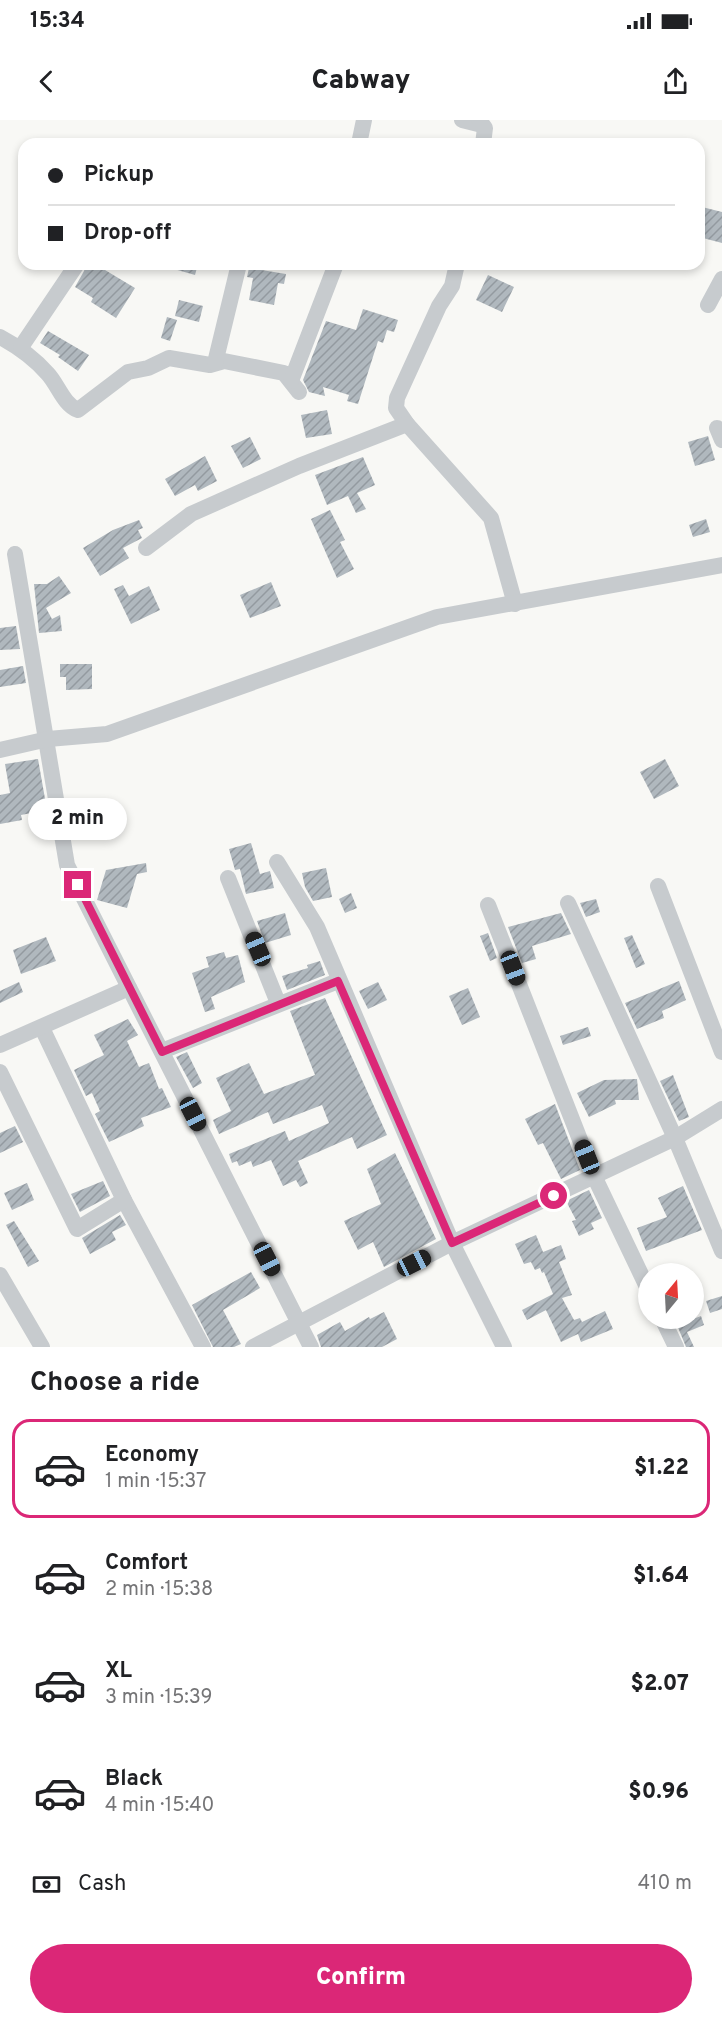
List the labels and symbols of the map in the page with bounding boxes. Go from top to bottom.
callout: 2 min [28,798,128,840]
route end [64,871,91,898]
car [243,929,273,969]
car [498,948,528,988]
car [177,1094,209,1134]
car [572,1137,602,1177]
route start [540,1182,567,1209]
car [251,1239,283,1279]
car [394,1247,434,1279]
north arrow [638,1263,704,1329]

